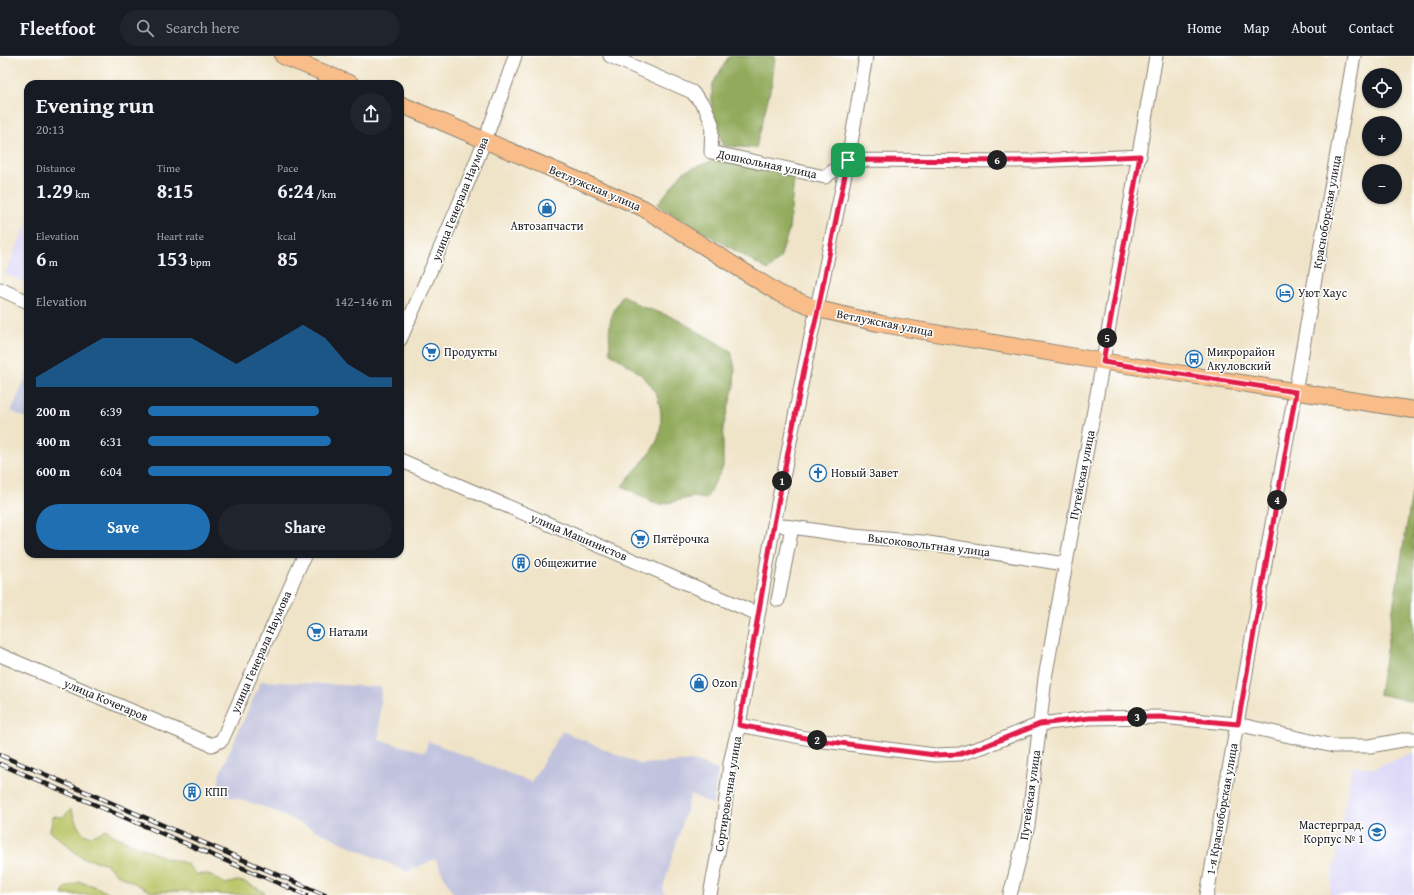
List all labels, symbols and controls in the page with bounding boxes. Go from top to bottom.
search box [120,10,400,46]
text: Fleetfoot [20,14,96,42]
icon: search [134,17,156,39]
text: Search here [166,17,240,38]
text: Home [1187,18,1222,38]
text: Map [1244,18,1269,38]
text: About [1291,18,1327,38]
text: Contact [1349,18,1394,38]
map controls [1362,68,1402,204]
button: locate [1362,68,1402,108]
text: Evening run [36,89,154,121]
button: share [350,93,392,135]
button: + [1362,116,1402,156]
text: 20:13 [36,120,64,139]
street label: улица Генерала Наумова [427,134,492,264]
pin [831,143,865,177]
street label: Дошкольная улица [715,144,819,182]
icon: arrive [837,149,859,171]
pin: 6 [987,150,1007,170]
text: 6 [994,152,1000,168]
street label: Красноборская улица [1308,153,1345,270]
text: Distance [36,160,75,176]
text: Time [157,160,180,176]
text: Pace [277,160,298,176]
street label: Ветлужская улица [547,161,644,215]
button: − [1362,164,1402,204]
text: 1.29 [36,176,73,205]
text: 8:15 [157,176,193,205]
text: 6:24 [277,176,314,205]
text: km [73,186,90,202]
text: /km [314,186,336,202]
shop icon: Автозапчасти [537,198,557,218]
place label: Автозапчасти [510,217,584,234]
text: Elevation [36,228,79,244]
text: Heart rate [157,228,204,244]
text: kcal [277,228,296,244]
text: 6 [36,244,46,273]
text: 153 [157,244,188,273]
text: 85 [277,244,298,273]
text: m [46,254,58,270]
text: bpm [188,254,211,270]
hotel icon: Уют Хаус [1275,283,1295,303]
place label: Уют Хаус [1298,284,1348,301]
text: Elevation [36,292,87,311]
text: 142–146 m [335,292,392,311]
street label: Ветлужская улица [835,305,935,340]
pin: 5 [1097,328,1117,348]
text: 5 [1104,330,1110,346]
supermarket icon: Продукты [421,342,441,362]
place label: Продукты [444,343,498,360]
place label: Микрорайон Акуловский [1207,343,1275,374]
bus stop icon: Микрорайон Акуловский [1184,349,1204,369]
text: 200 m [36,402,70,421]
text: 6:39 [100,402,122,421]
street label: Путейская улица [1064,428,1099,521]
text: 400 m [36,432,70,451]
text: 6:31 [100,432,122,451]
text: 600 m [36,462,70,481]
text: 6:04 [100,462,122,481]
church icon: Новый Завет [808,463,828,483]
place label: Новый Завет [831,464,899,481]
pin: 1 [772,471,792,491]
text: 1 [779,473,785,489]
pin: 4 [1267,490,1287,510]
text: 4 [1274,492,1280,508]
button: Save [36,504,210,550]
button: Share [218,504,392,550]
street label: улица Машинистов [527,508,630,565]
supermarket icon: Пятёрочка [630,529,650,549]
street label: Высоковольтная улица [867,529,991,560]
place label: Пятёрочка [653,530,710,547]
building icon: Общежитие [511,553,531,573]
place label: Общежитие [534,554,597,571]
street label: улица Генерала Наумова [225,588,295,717]
supermarket icon: Натали [306,622,326,642]
place label: Натали [329,623,368,640]
shop icon: Ozon [689,673,709,693]
street label: улица Кочегаров [61,674,151,725]
place label: Ozon [712,674,738,691]
pin: 3 [1127,707,1147,727]
text: 3 [1134,709,1140,725]
pin: 2 [807,730,827,750]
text: 2 [814,732,820,748]
street label: Сортировочная улица [710,735,745,853]
street label: 1-я Красноборская улица [1202,741,1242,876]
street label: Путейская улица [1015,748,1044,841]
building icon: КПП [182,782,202,802]
place label: КПП [205,783,228,800]
place label: Мастерград. Корпус № 1 [1299,816,1364,847]
school or university icon: Мастерград. Корпус № 1 [1367,822,1387,842]

